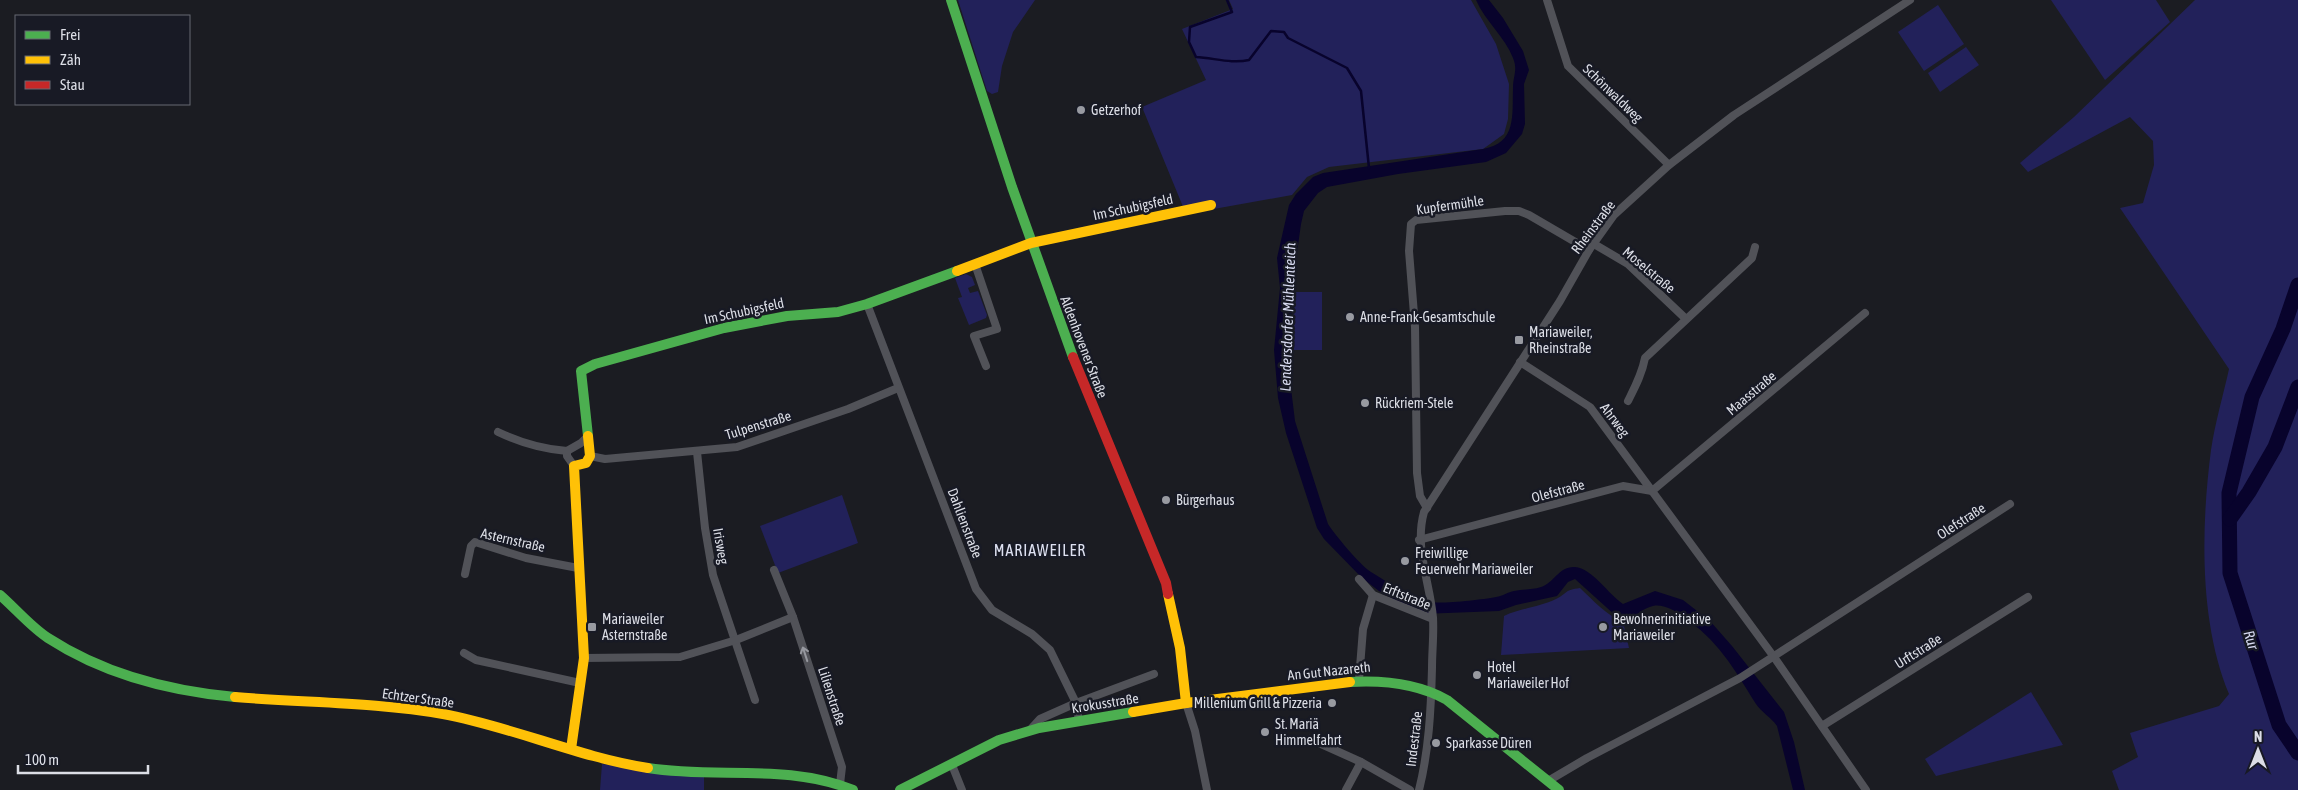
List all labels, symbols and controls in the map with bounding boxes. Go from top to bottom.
legend [15,15,190,105]
text: Frei [60,26,80,43]
text: Zäh [60,51,81,68]
street label: Schönwaldweg [1580,61,1646,125]
text: Stau [60,76,85,93]
place label: Getzerhof [1091,102,1142,118]
marker: Getzerhof [1075,104,1087,116]
street label: Im Schubigsfeld [1092,191,1174,223]
street label: Kupfermühle [1415,192,1485,218]
street label: Rheinstraße [1568,197,1618,257]
water label: Lendersdorfer Mühlenteich [1276,242,1299,392]
street label: Moselstraße [1620,244,1678,296]
street label: Aldenhovener Straße [1057,294,1111,400]
street label: Im Schubigsfeld [703,295,785,327]
place label: Anne-Frank-Gesamtschule [1360,309,1495,325]
marker: Anne-Frank-Gesamtschule [1344,311,1356,323]
place label: Mariaweiler, Rheinstraße [1529,324,1592,356]
marker: Mariaweiler, Rheinstraße [1513,334,1525,346]
street label: Maasstraße [1723,368,1779,418]
place label: Rückriem-Stele [1375,395,1453,411]
marker: Rückriem-Stele [1359,397,1371,409]
street label: Ahrweg [1597,400,1633,440]
street label: Tulpenstraße [723,407,793,443]
street label: Olefstraße [1530,476,1586,506]
street label: Dahlienstraße [944,486,986,560]
place label: Bürgerhaus [1176,492,1234,508]
marker: Bürgerhaus [1160,494,1172,506]
street label: Olefstraße [1934,500,1988,542]
street label: Asternstraße [479,525,547,555]
street label: Irisweg [710,527,732,565]
district label: MARIAWEILER [994,541,1086,559]
place label: Freiwillige Feuerwehr Mariaweiler [1415,545,1534,577]
marker: Freiwillige Feuerwehr Mariaweiler [1399,555,1411,567]
street label: Erftstraße [1381,579,1433,613]
place label: Mariaweiler Asternstraße [602,611,667,643]
place label: Bewohnerinitiative Mariaweiler [1613,611,1711,643]
marker: Mariaweiler Asternstraße [586,621,598,633]
marker: Bewohnerinitiative Mariaweiler [1597,621,1609,633]
water label: Rur [2240,628,2263,652]
street label: Urftstraße [1892,630,1944,672]
one-way arrow [799,646,809,662]
street label: An Gut Nazareth [1287,659,1371,683]
place label: Hotel Mariaweiler Hof [1487,659,1569,691]
street label: Lilienstraße [815,665,849,727]
marker: Hotel Mariaweiler Hof [1471,669,1483,681]
street label: Echtzer Straße [381,685,455,711]
street label: Krokusstraße [1070,690,1140,716]
place label: Millenium Grill & Pizzeria [1194,695,1322,711]
marker: Millenium Grill & Pizzeria [1326,697,1338,709]
street label: Indestraße [1403,710,1425,768]
place label: St. Mariä Himmelfahrt [1275,716,1342,748]
north arrow [2233,725,2283,775]
marker: St. Mariä Himmelfahrt [1259,726,1271,738]
text: N [2254,729,2262,745]
place label: Sparkasse Düren [1446,735,1532,751]
marker: Sparkasse Düren [1430,737,1442,749]
scale bar [18,742,148,774]
text: 100 m [25,751,59,768]

